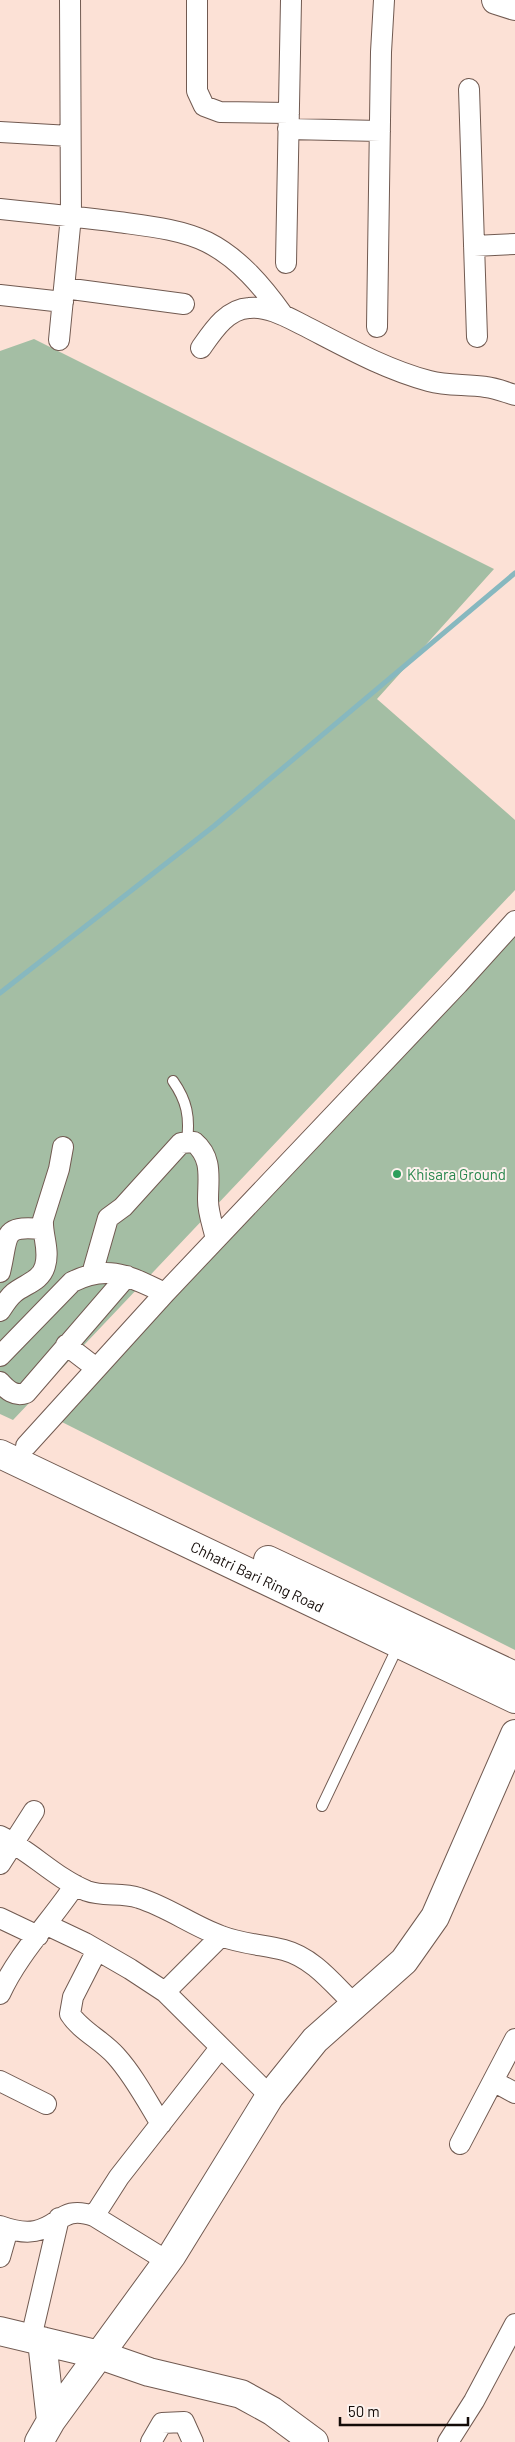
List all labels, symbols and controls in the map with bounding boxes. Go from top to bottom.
place label: Khisara Ground [407,1165,506,1183]
marker: Khisara Ground [391,1168,403,1180]
street label: Chhatri Bari Ring Road [188,1537,327,1616]
scale bar [340,2394,468,2426]
text: 50 m [348,2402,380,2420]

